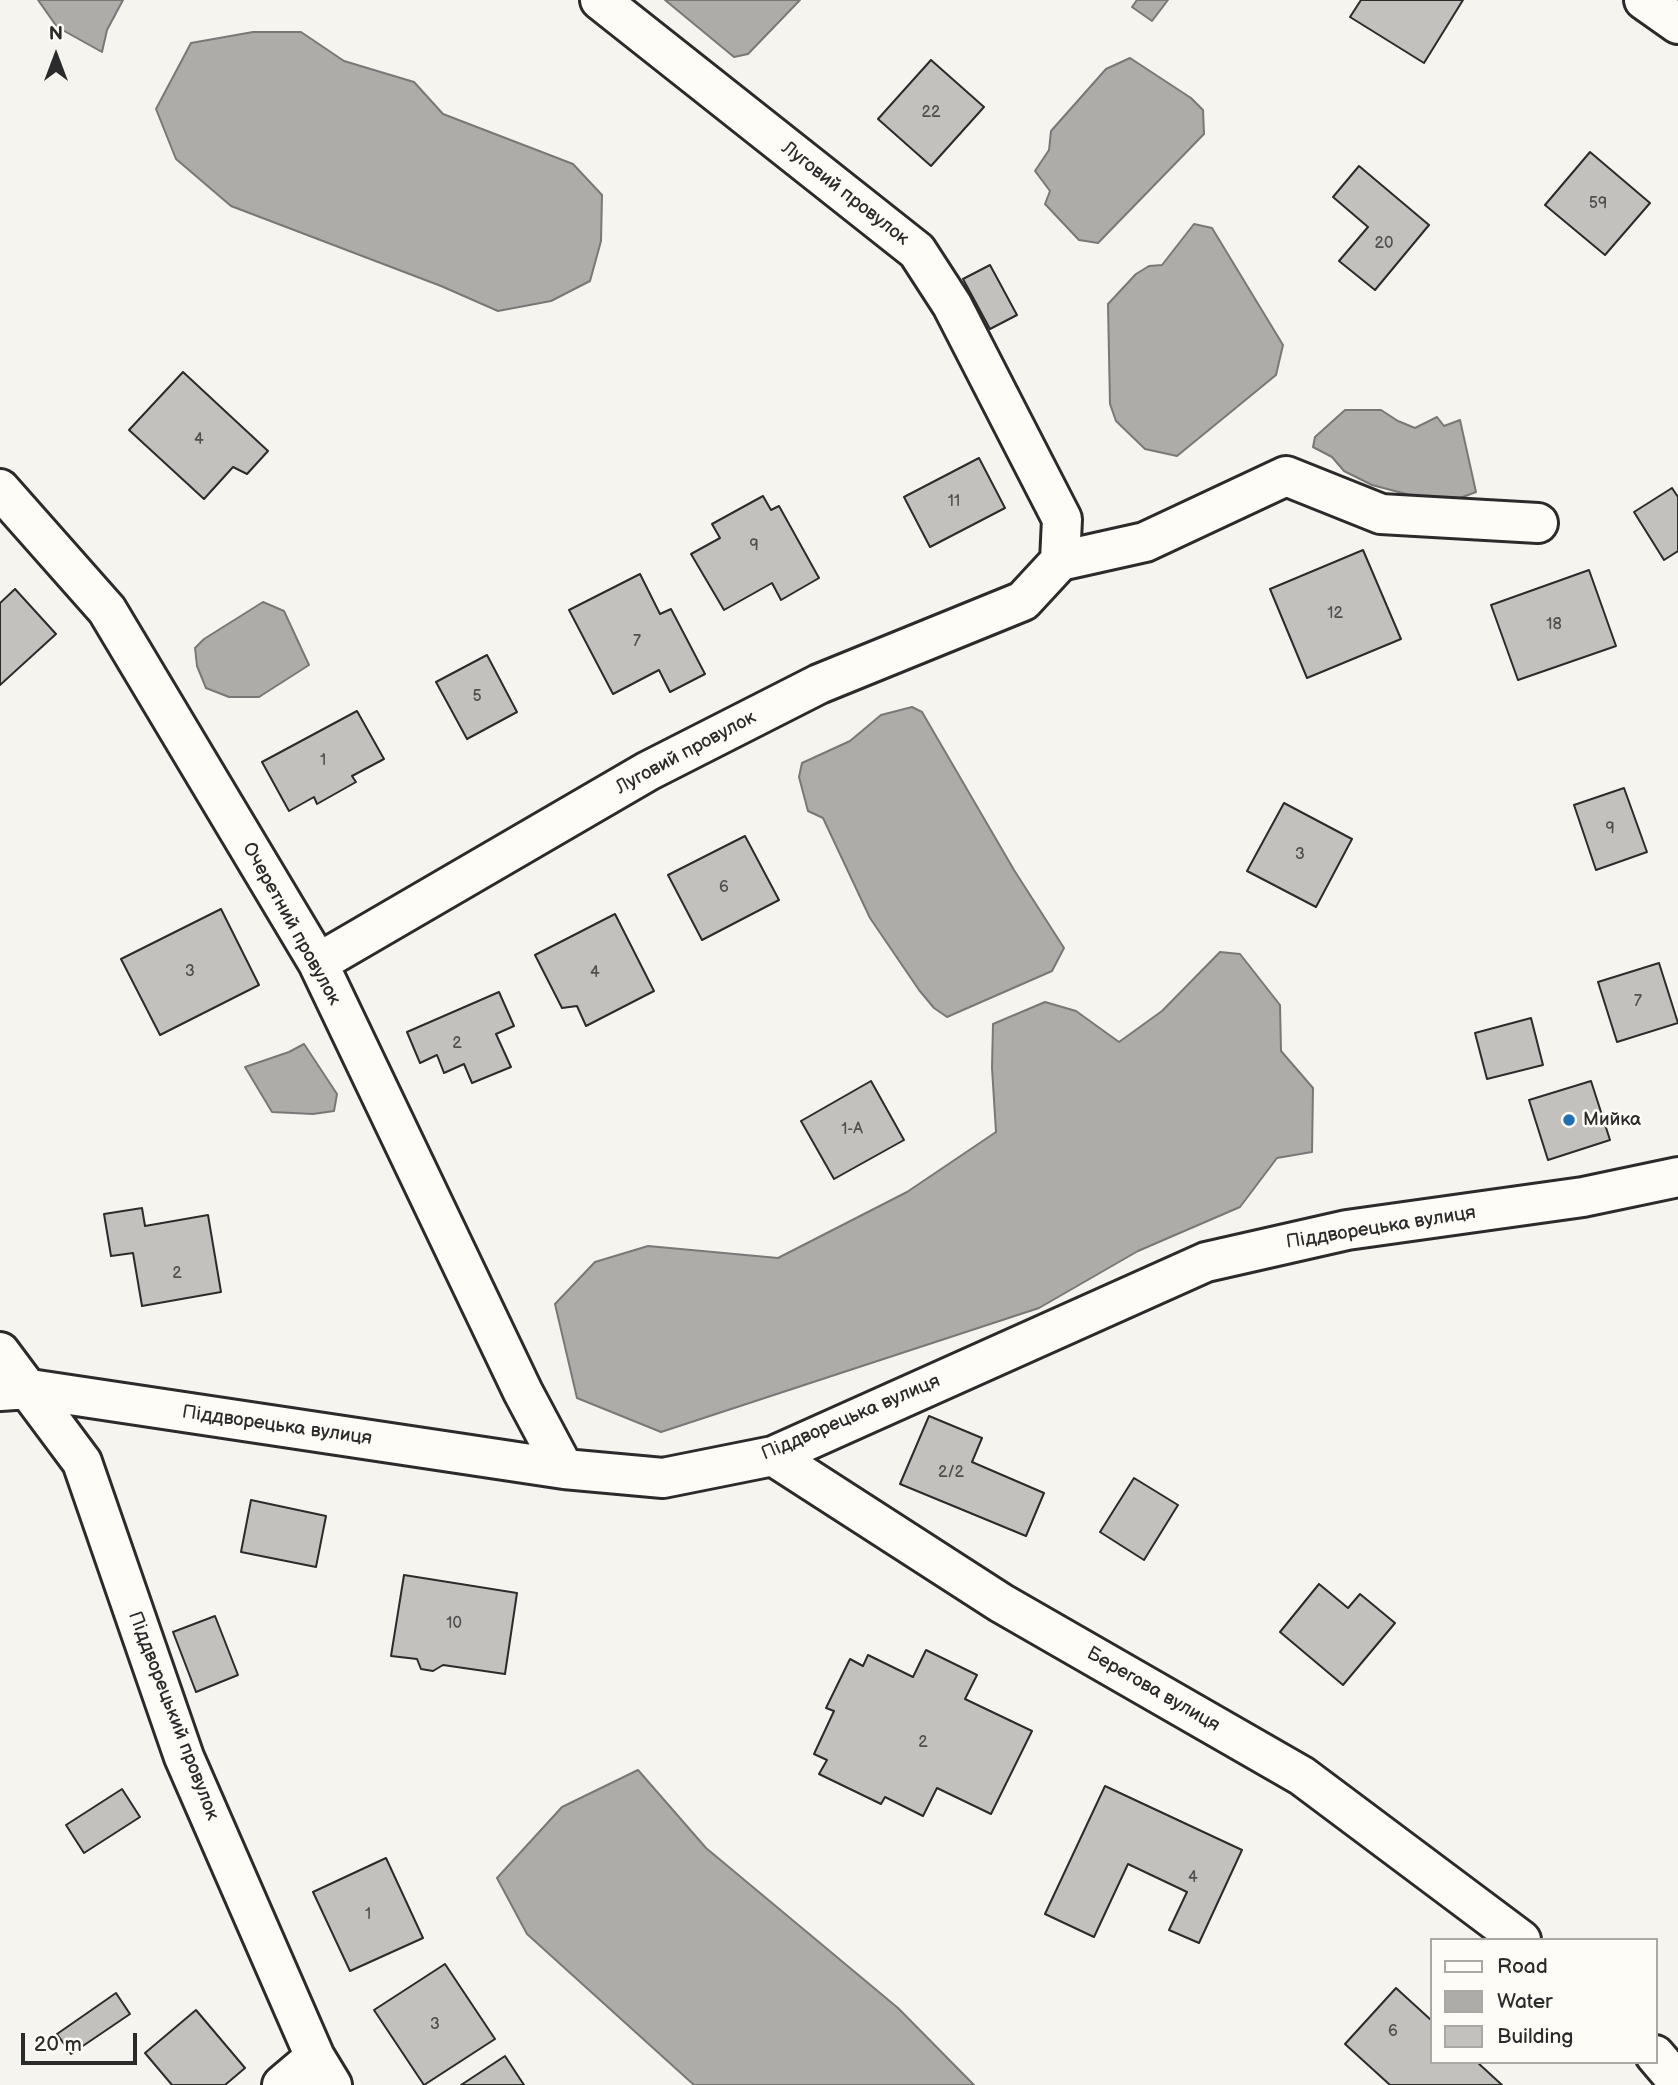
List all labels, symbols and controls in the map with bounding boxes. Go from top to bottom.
north arrow [21,21,91,91]
text: N [49,23,63,46]
house number: 22 [922,103,940,123]
street label: Луговий провулок [777,137,913,251]
house number: 59 [1589,194,1607,214]
house number: 20 [1375,234,1393,254]
house number: 4 [194,430,204,450]
house number: 11 [948,492,960,512]
house number: 9 [749,536,759,556]
house number: 12 [1327,604,1343,624]
house number: 18 [1546,615,1562,635]
house number: 7 [633,632,641,652]
house number: 5 [472,687,482,707]
street label: Луговий провулок [612,706,760,800]
house number: 1 [320,751,326,771]
house number: 9 [1605,819,1615,839]
street label: Очеретний провулок [237,839,345,1009]
house number: 3 [1295,845,1305,865]
house number: 6 [719,878,729,898]
house number: 3 [185,962,195,982]
house number: 4 [590,963,600,983]
house number: 7 [1634,992,1642,1012]
house number: 2 [452,1034,462,1054]
place label: Мийка [1583,1109,1641,1131]
marker: Мийка [1561,1112,1577,1128]
house number: 1-А [841,1120,863,1140]
street label: Піддворецька вулиця [1285,1202,1477,1254]
house number: 2 [172,1264,182,1284]
street label: Піддворецька вулиця [758,1370,944,1466]
street label: Піддворецька вулиця [180,1401,374,1451]
house number: 2/2 [938,1463,964,1483]
street label: Піддворецький провулок [123,1608,223,1824]
house number: 10 [446,1614,462,1634]
street label: Берегова вулиця [1082,1643,1224,1737]
house number: 2 [918,1733,928,1753]
house number: 4 [1188,1868,1198,1888]
house number: 1 [365,1905,371,1925]
legend [1430,1938,1657,2064]
text: Road [1497,1954,1548,1979]
text: Water [1497,1989,1553,2014]
house number: 3 [430,2015,440,2035]
scale bar [24,2018,140,2062]
house number: 6 [1388,2022,1398,2042]
text: Building [1497,2024,1573,2049]
text: 20 m [34,2032,82,2057]

